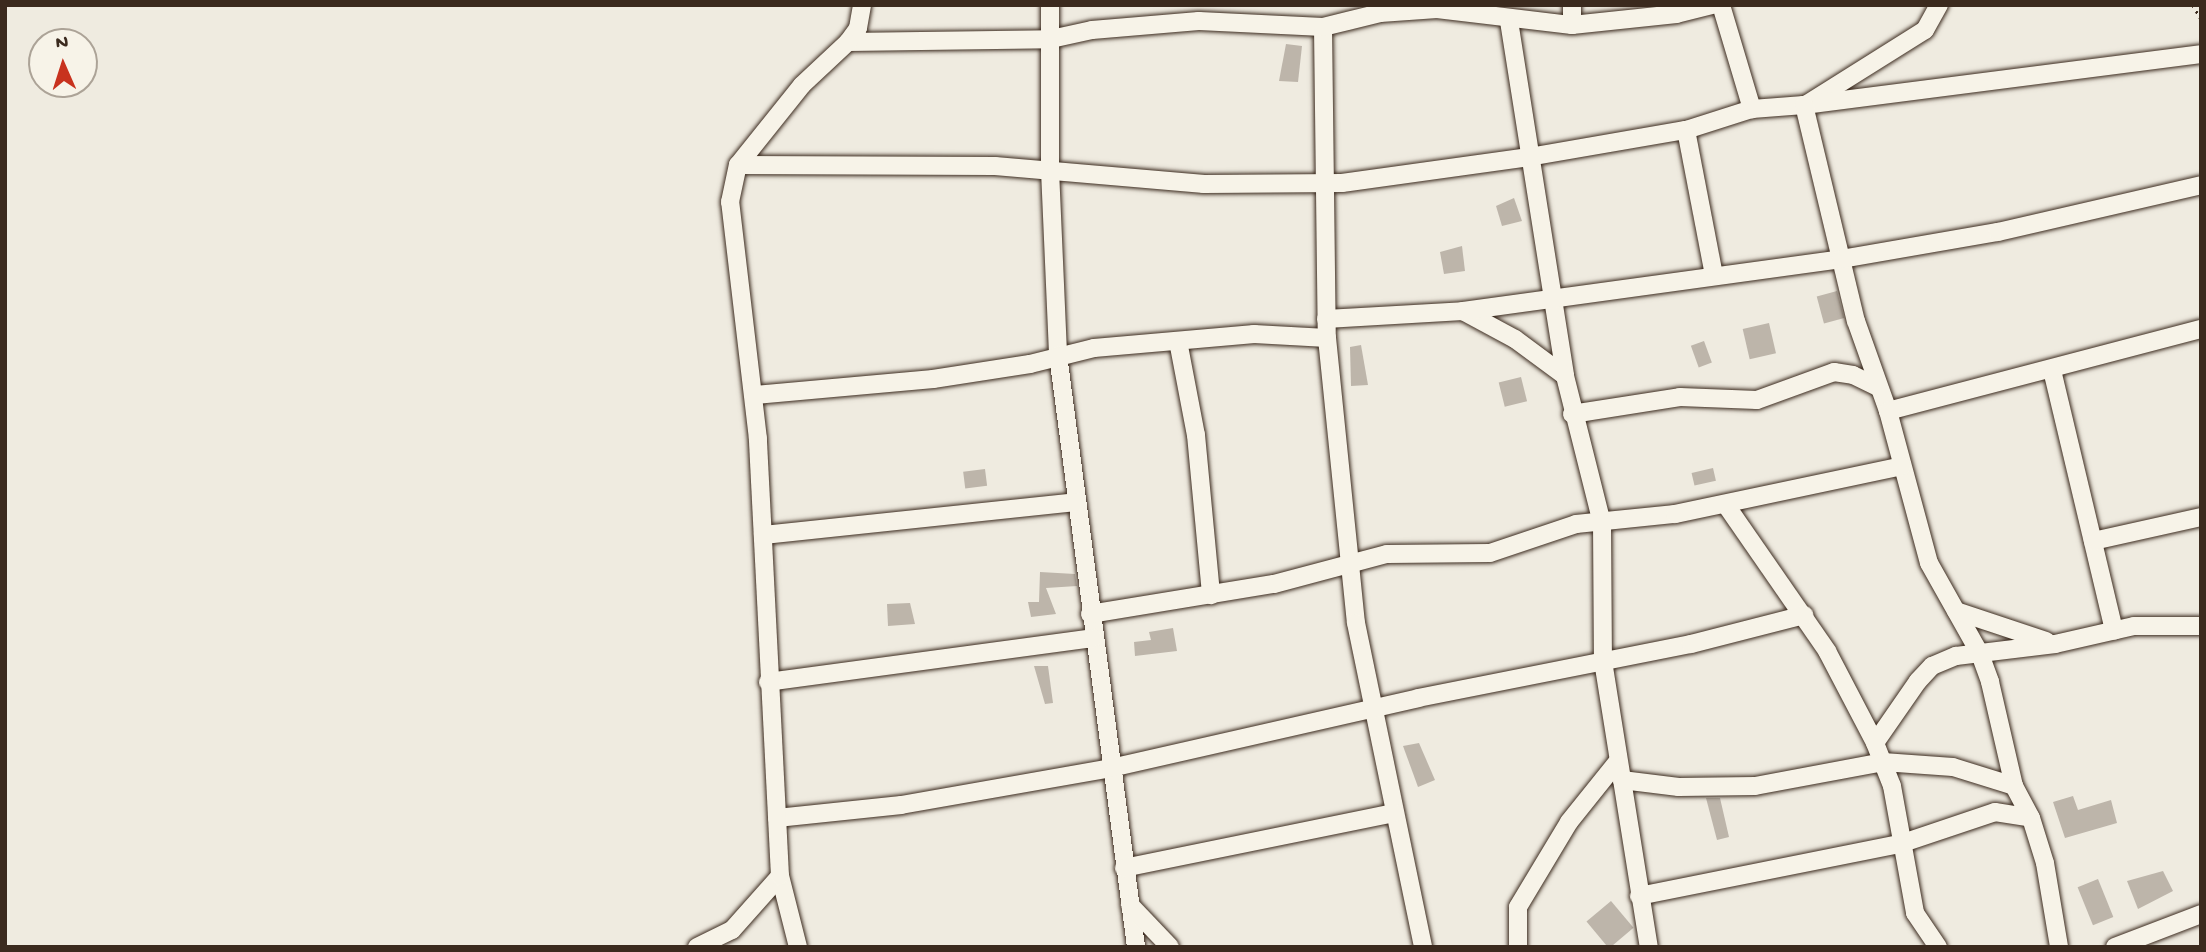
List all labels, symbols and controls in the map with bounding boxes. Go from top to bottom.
north arrow [28,28,98,98]
text: N [55,32,69,55]

